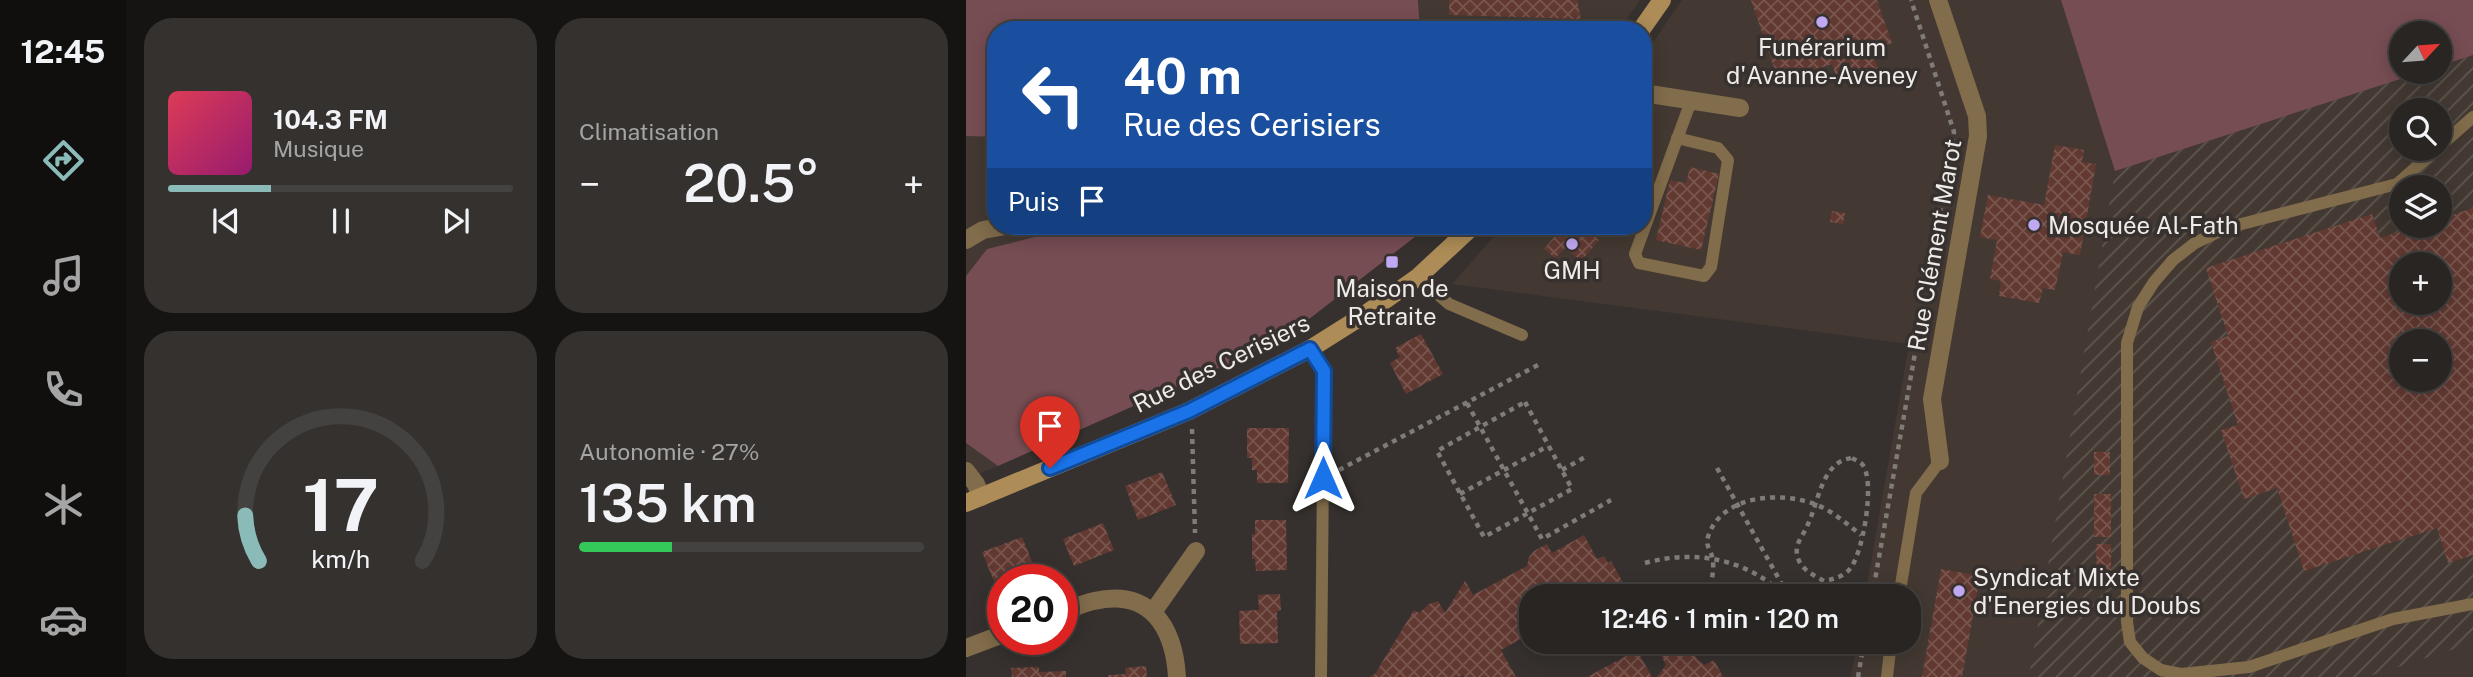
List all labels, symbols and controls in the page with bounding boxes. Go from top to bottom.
marker: Funérarium d'Avanne-Aveney [1814,14,1830,30]
north arrow [2389,21,2452,84]
map controls [2389,21,2452,392]
text: 12:45 [21,33,105,70]
place label: Funérarium d'Avanne-Aveney [1726,33,1918,89]
text: 40 m [1123,47,1242,105]
icon: left [1008,49,1099,140]
button: search [2389,98,2452,161]
text: 104.3 FM [273,104,388,135]
text: Rue des Cerisiers [1123,106,1381,143]
text: Climatisation [579,118,719,145]
text: Musique [273,135,364,162]
icon: directions [39,136,88,185]
street label: Rue Clément Marot [1902,137,1966,353]
text: 20.5° [683,153,820,214]
text: − [579,162,600,207]
text: + [903,162,924,207]
button: layers [2389,175,2452,238]
icon: arrive [1073,182,1111,220]
text: Puis [1008,186,1059,217]
icon: previous [207,202,245,240]
icon: pause [322,202,360,240]
icon: next [437,202,475,240]
place label: Mosquée Al-Fath [2048,211,2239,239]
marker: Mosquée Al-Fath [2026,217,2042,233]
marker: GMH [1564,236,1580,252]
icon: music [39,251,88,300]
button: + [2389,252,2452,315]
marker: Maison de Retraite [1384,254,1400,270]
place label: GMH [1543,256,1601,284]
place label: Maison de Retraite [1335,274,1449,330]
street label: Rue des Cerisiers [1128,308,1314,418]
button: − [2389,329,2452,392]
icon: phone [39,365,88,414]
pin [1020,396,1080,468]
icon: arrive [1031,407,1069,445]
text: Autonomie · 27% [579,438,760,465]
position arrow [1286,441,1360,515]
text: 17 [302,462,379,547]
text: 135 km [579,473,756,534]
icon: climate [39,480,88,529]
text: km/h [311,544,370,574]
place label: Syndicat Mixte d'Energies du Doubs [1973,563,2201,619]
speed limit sign: 20 [987,564,1078,655]
marker: Syndicat Mixte d'Energies du Doubs [1951,583,1967,599]
icon: car [39,595,88,644]
text: 12:46 · 1 min · 120 m [1601,603,1839,634]

